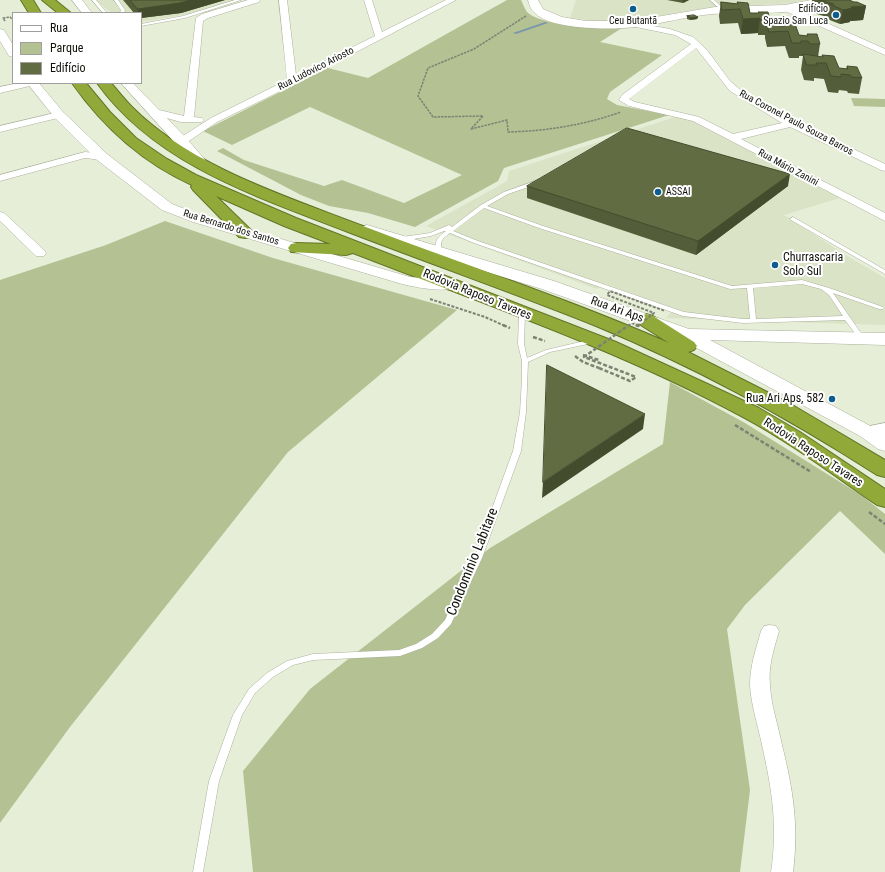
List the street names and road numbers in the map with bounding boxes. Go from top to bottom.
street label: Rua Ludovico Ariosto [276,45,356,93]
street label: Rua Coronel Paulo Souza Barros [737,88,855,158]
street label: Rua Mário Zanini [756,147,820,189]
street label: Rua Bernardo dos Santos [182,208,280,248]
street label: Rodovia Raposo Tavares [421,267,533,323]
street label: Rua Ari Aps [589,294,645,326]
street label: Rodovia Raposo Tavares [761,415,865,491]
street label: Condomínio Labitare [444,506,502,618]

